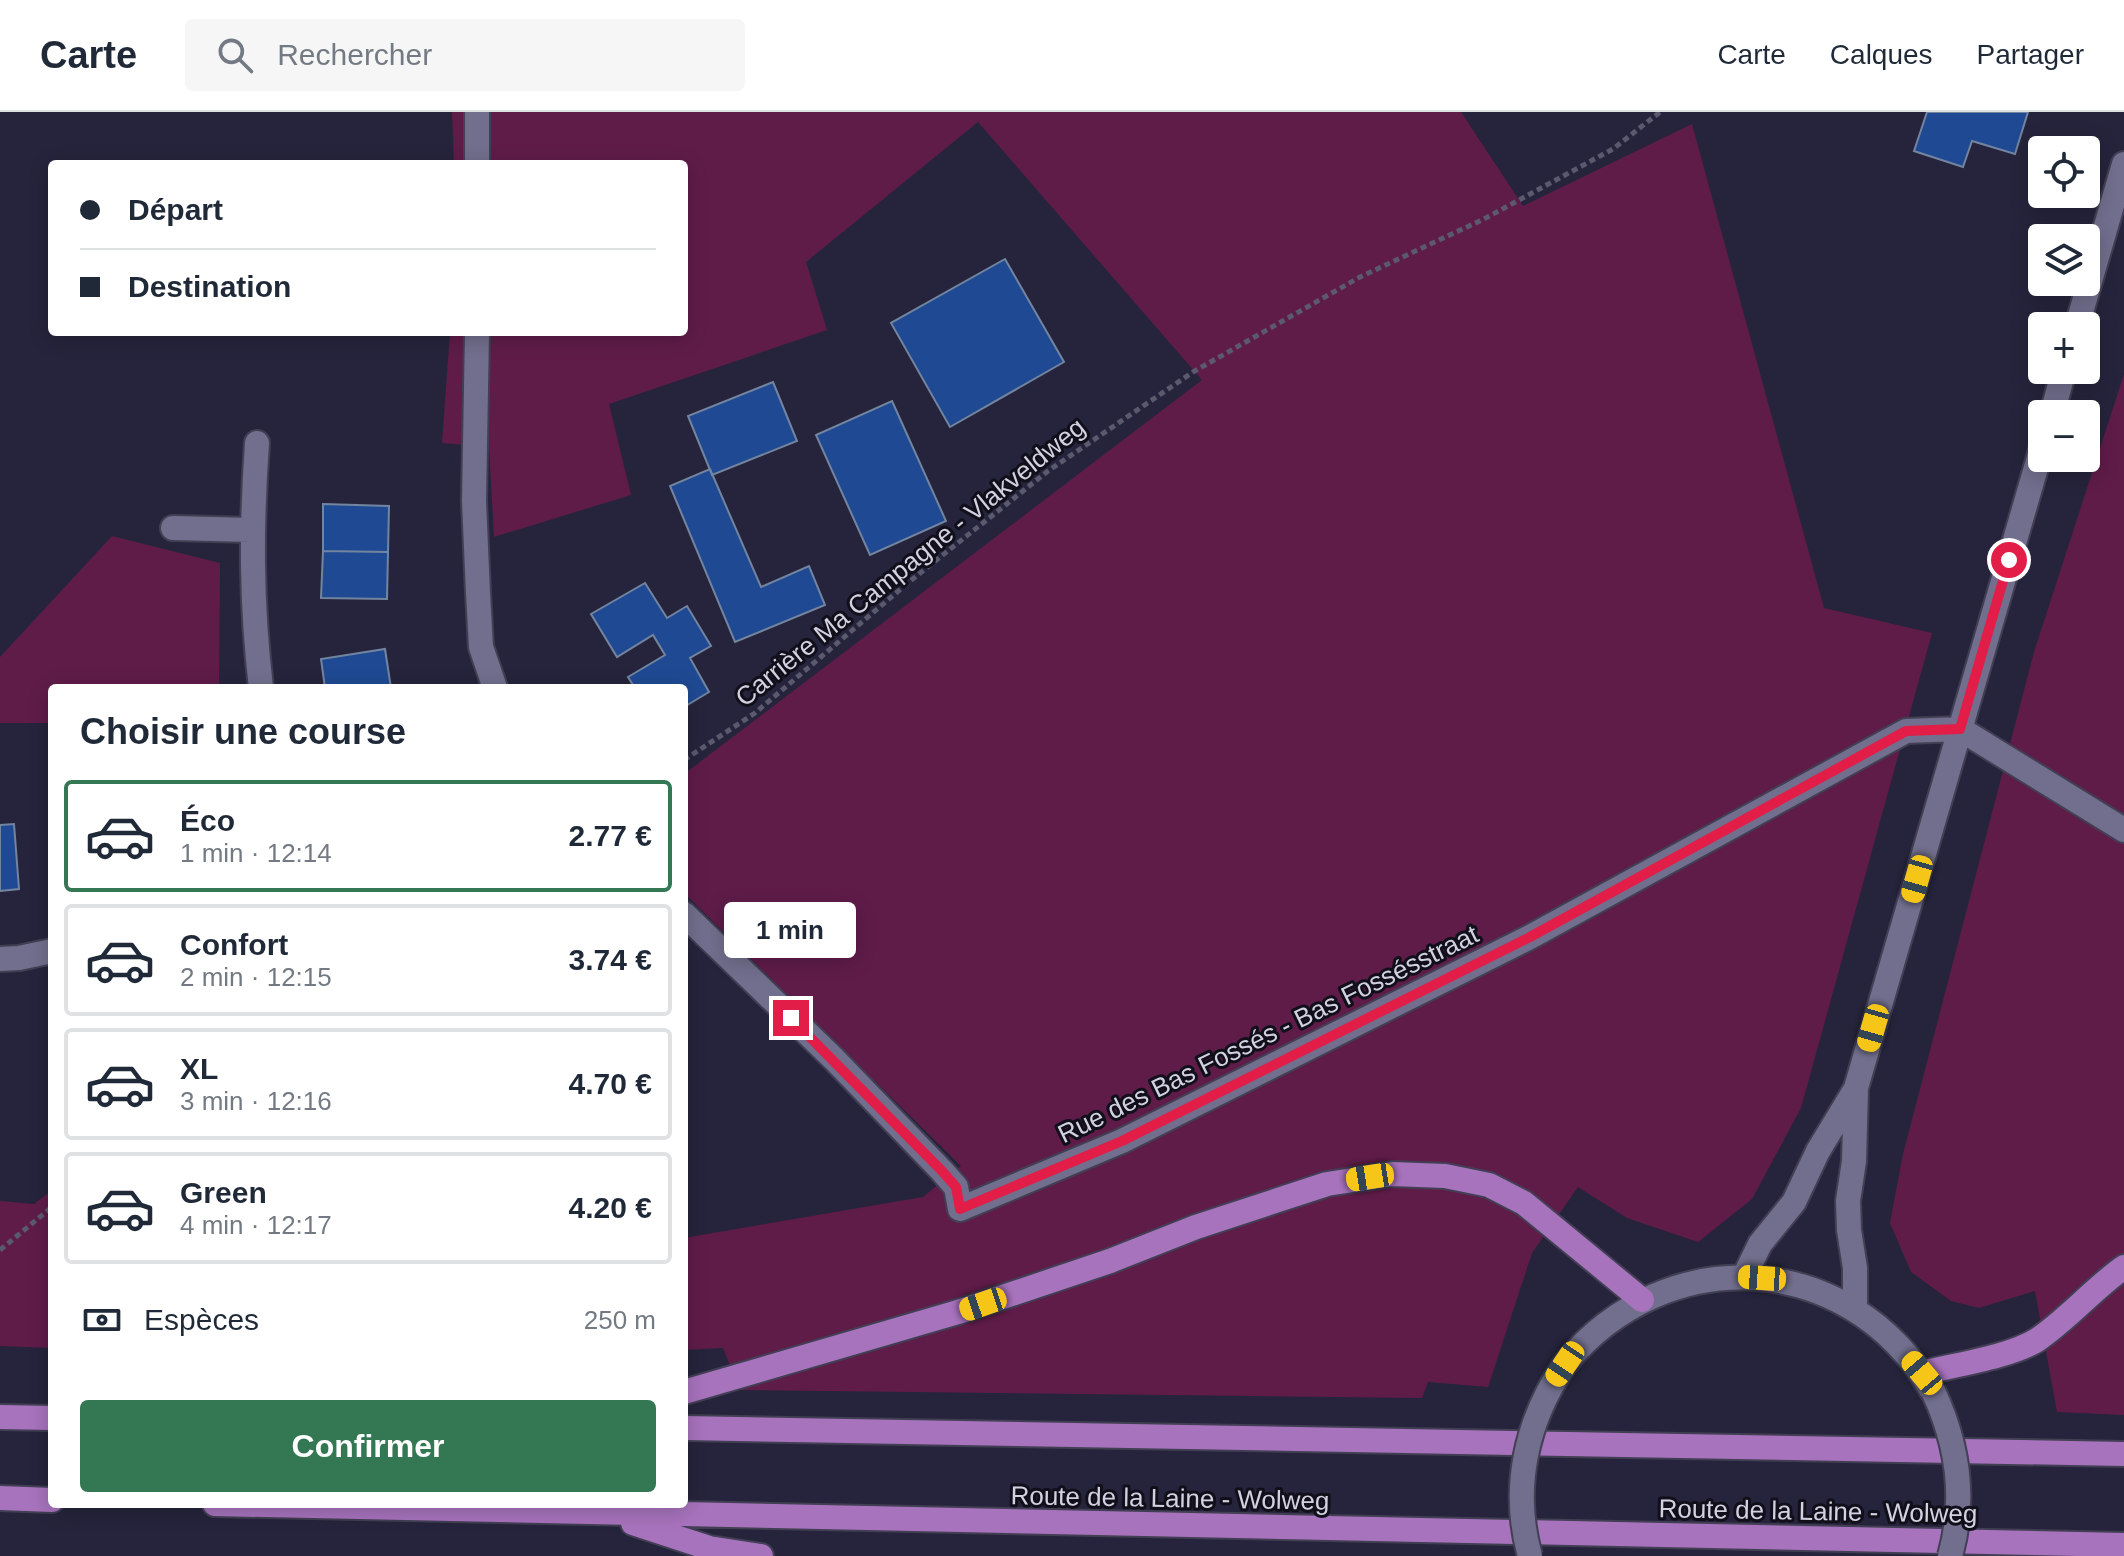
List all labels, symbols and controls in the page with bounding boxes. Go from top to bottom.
search box [185,19,745,91]
icon: search [213,33,257,77]
text: Carte [40,34,137,76]
text: Rechercher [277,38,432,71]
text: Carte [1717,39,1786,70]
text: Calques [1830,39,1933,70]
text: Partager [1977,39,2084,70]
map controls [2028,136,2100,472]
button: locate [2028,136,2100,208]
text: Départ [128,193,223,226]
button: layers [2028,224,2100,296]
text: Destination [128,270,291,303]
button: + [2028,312,2100,384]
button: − [2028,400,2100,472]
street label: Carrière Ma Campagne - Vlakveldweg [729,412,1091,712]
route start [1991,542,2027,578]
text: Choisir une course [80,711,406,752]
icon: car [84,800,156,872]
text: Éco [180,804,235,837]
text: 2.77 € [569,819,652,852]
text: 1 min · 12:14 [180,838,332,868]
car [1899,853,1935,905]
callout: 1 min [725,902,857,958]
text: 1 min [756,915,824,945]
street label: Rue des Bas Fossés - Bas Fossésstraat [1053,919,1484,1149]
icon: car [84,924,156,996]
text: Confort [180,928,288,961]
text: 3.74 € [569,943,652,976]
text: 2 min · 12:15 [180,962,332,992]
route end [773,1000,809,1036]
car [1855,1002,1891,1054]
icon: car [84,1048,156,1120]
text: XL [180,1052,218,1085]
text: 4.70 € [569,1067,652,1100]
text: 3 min · 12:16 [180,1086,332,1116]
car [1344,1161,1396,1193]
icon: car [84,1172,156,1244]
text: Green [180,1176,267,1209]
text: 4.20 € [569,1191,652,1224]
text: 4 min · 12:17 [180,1210,332,1240]
car [1737,1264,1787,1292]
car [956,1285,1010,1323]
icon: cash [80,1298,124,1342]
text: Espèces [144,1303,259,1336]
text: 250 m [584,1305,656,1335]
car [1542,1337,1588,1391]
car [1897,1347,1947,1399]
button: Confirmer [80,1400,656,1492]
street label: Route de la Laine - Wolweg [1010,1480,1330,1516]
street label: Route de la Laine - Wolweg [1658,1493,1978,1529]

